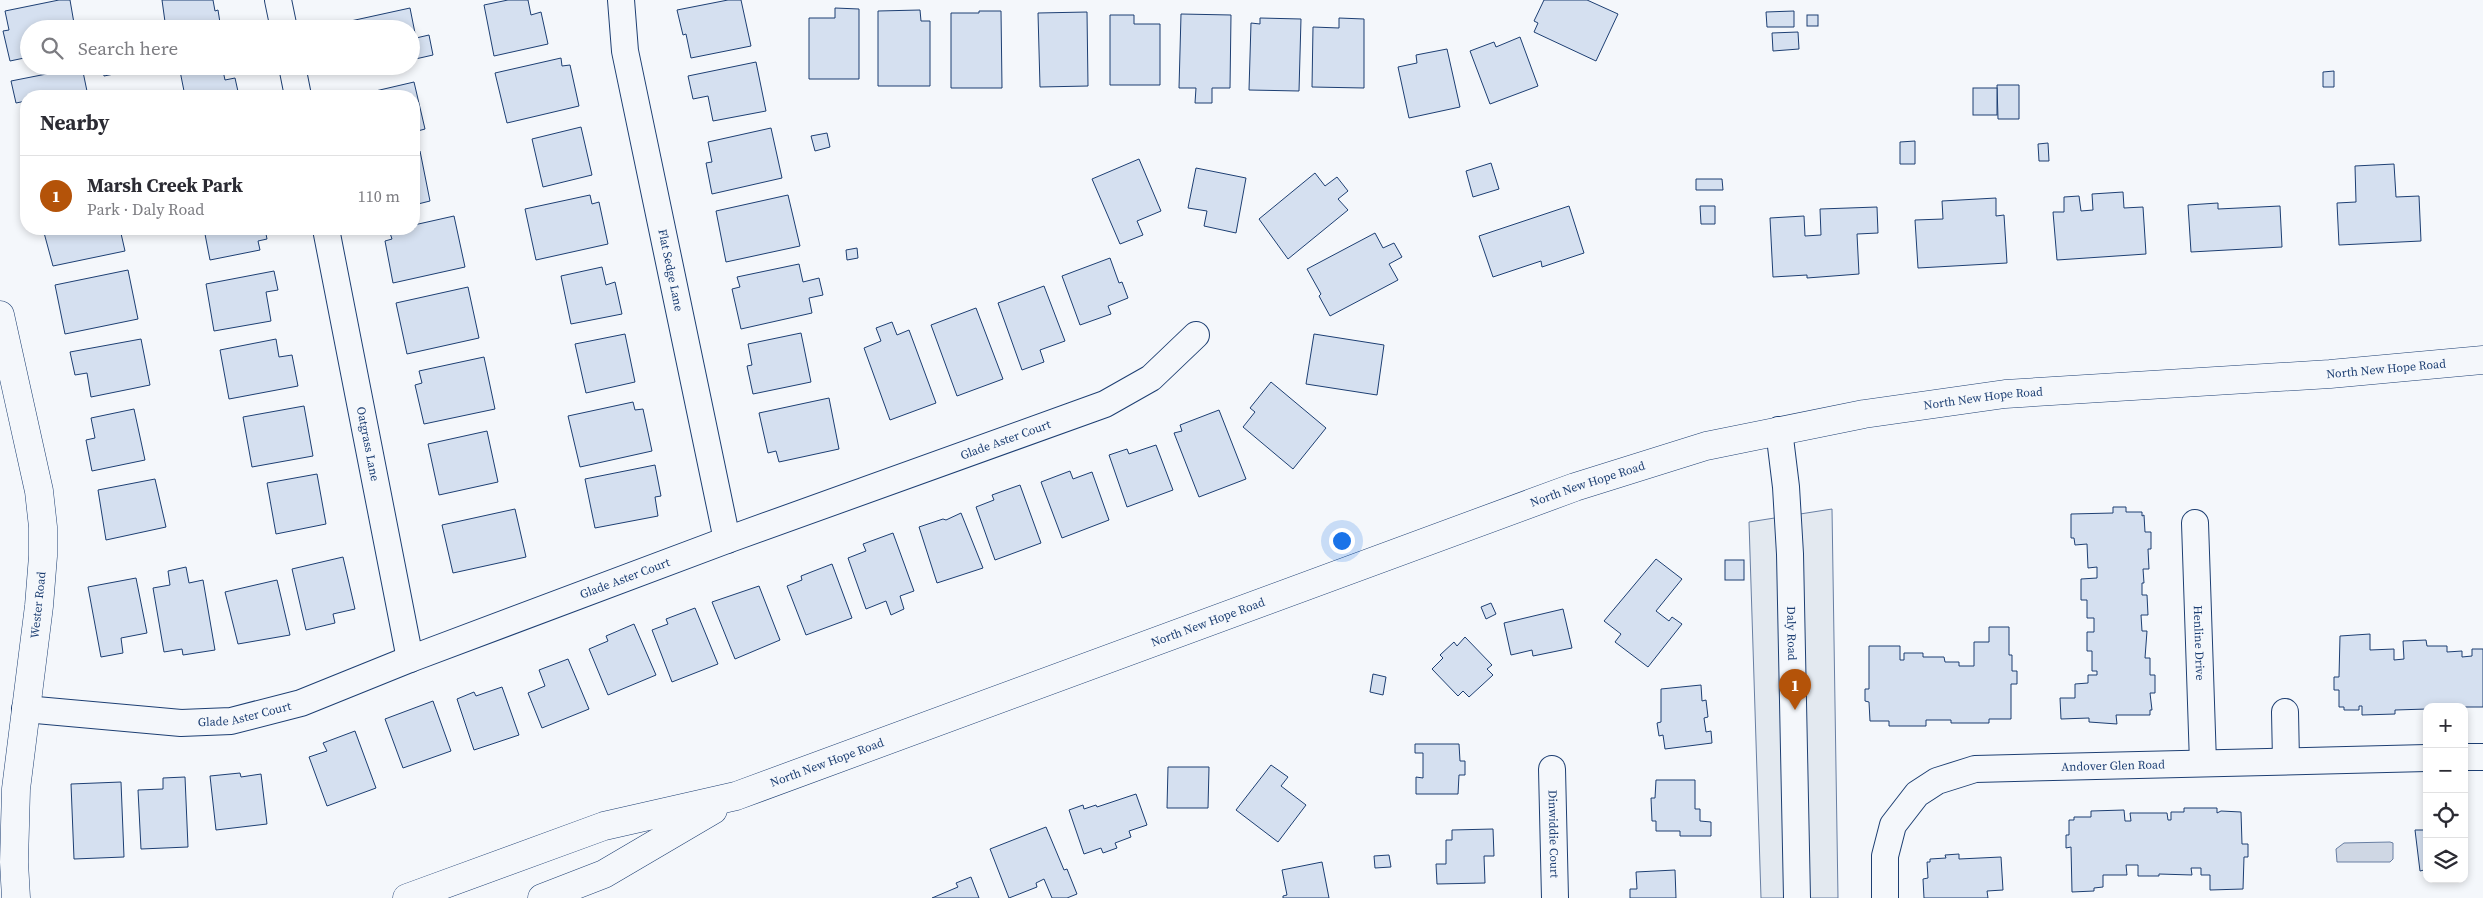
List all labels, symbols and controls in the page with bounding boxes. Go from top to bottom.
search box [20,20,420,75]
icon: search [38,34,66,62]
text: Search here [78,35,178,61]
text: Nearby [40,108,110,137]
text: Marsh Creek Park [87,172,243,198]
text: 1 [52,185,60,207]
text: 110 m [358,185,400,207]
text: Park · Daly Road [87,198,204,220]
street label: Flat Sedge Lane [654,227,687,313]
street label: North New Hope Road [2326,355,2447,382]
street label: North New Hope Road [1923,384,2044,413]
street label: Oatgrass Lane [353,405,383,483]
street label: Glade Aster Court [958,416,1053,463]
street label: North New Hope Road [1528,458,1647,511]
your location [1329,528,1355,554]
street label: Glade Aster Court [578,554,672,602]
street label: Wester Road [27,571,49,639]
street label: North New Hope Road [1149,594,1267,650]
street label: Henline Drive [2190,605,2208,681]
street label: Daly Road [1783,606,1800,661]
pin: 1 [1779,669,1811,710]
street label: Glade Aster Court [198,698,293,730]
map controls [2423,703,2468,883]
button: + [2423,703,2468,748]
street label: North New Hope Road [768,734,886,791]
button: − [2423,748,2468,793]
street label: Andover Glen Road [2061,756,2165,775]
street label: Dinwiddie Court [1544,790,1563,878]
button: locate [2423,793,2468,838]
button: layers [2423,838,2468,883]

